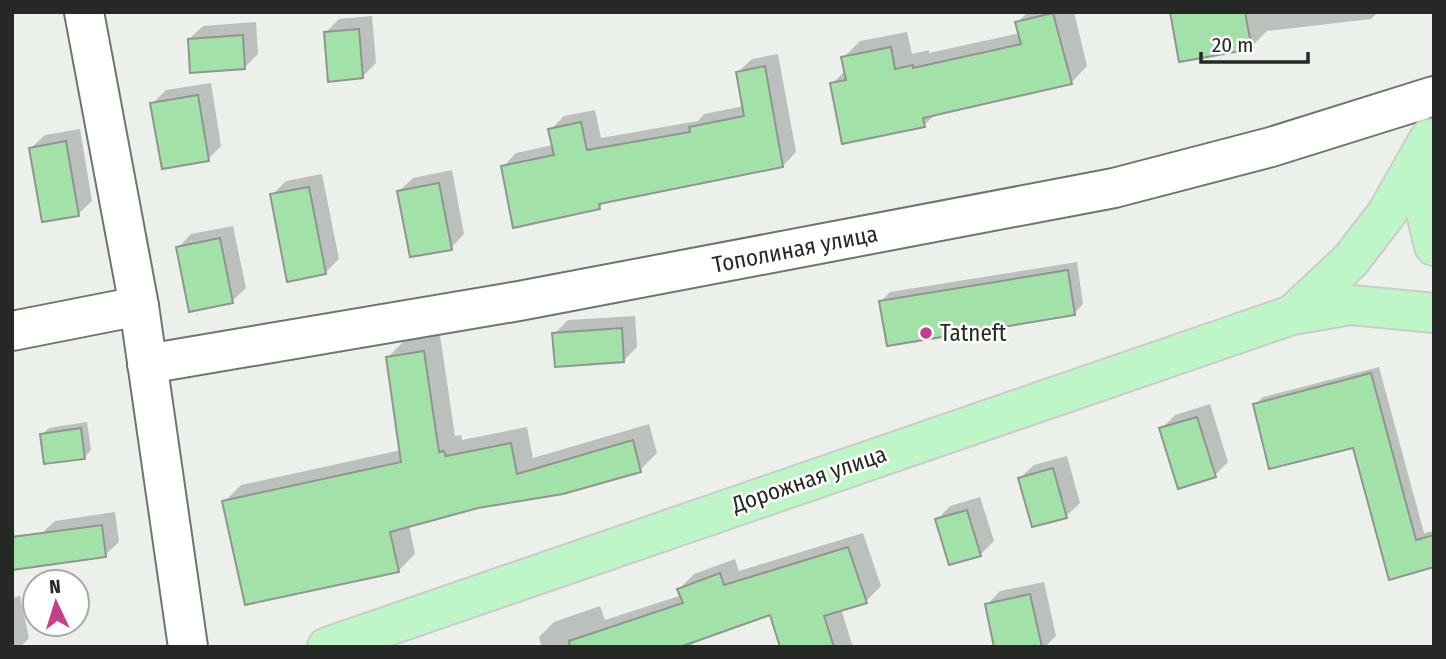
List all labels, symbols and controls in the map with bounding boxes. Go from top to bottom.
scale bar [1201,21,1308,65]
text: 20 m [1212,32,1253,58]
street label: Тополиная улица [710,219,880,279]
place label: Tatneft [940,319,1007,347]
marker: Tatneft [918,325,934,341]
street label: Дорожная улица [727,439,890,519]
north arrow [21,568,91,638]
text: N [48,575,61,598]

